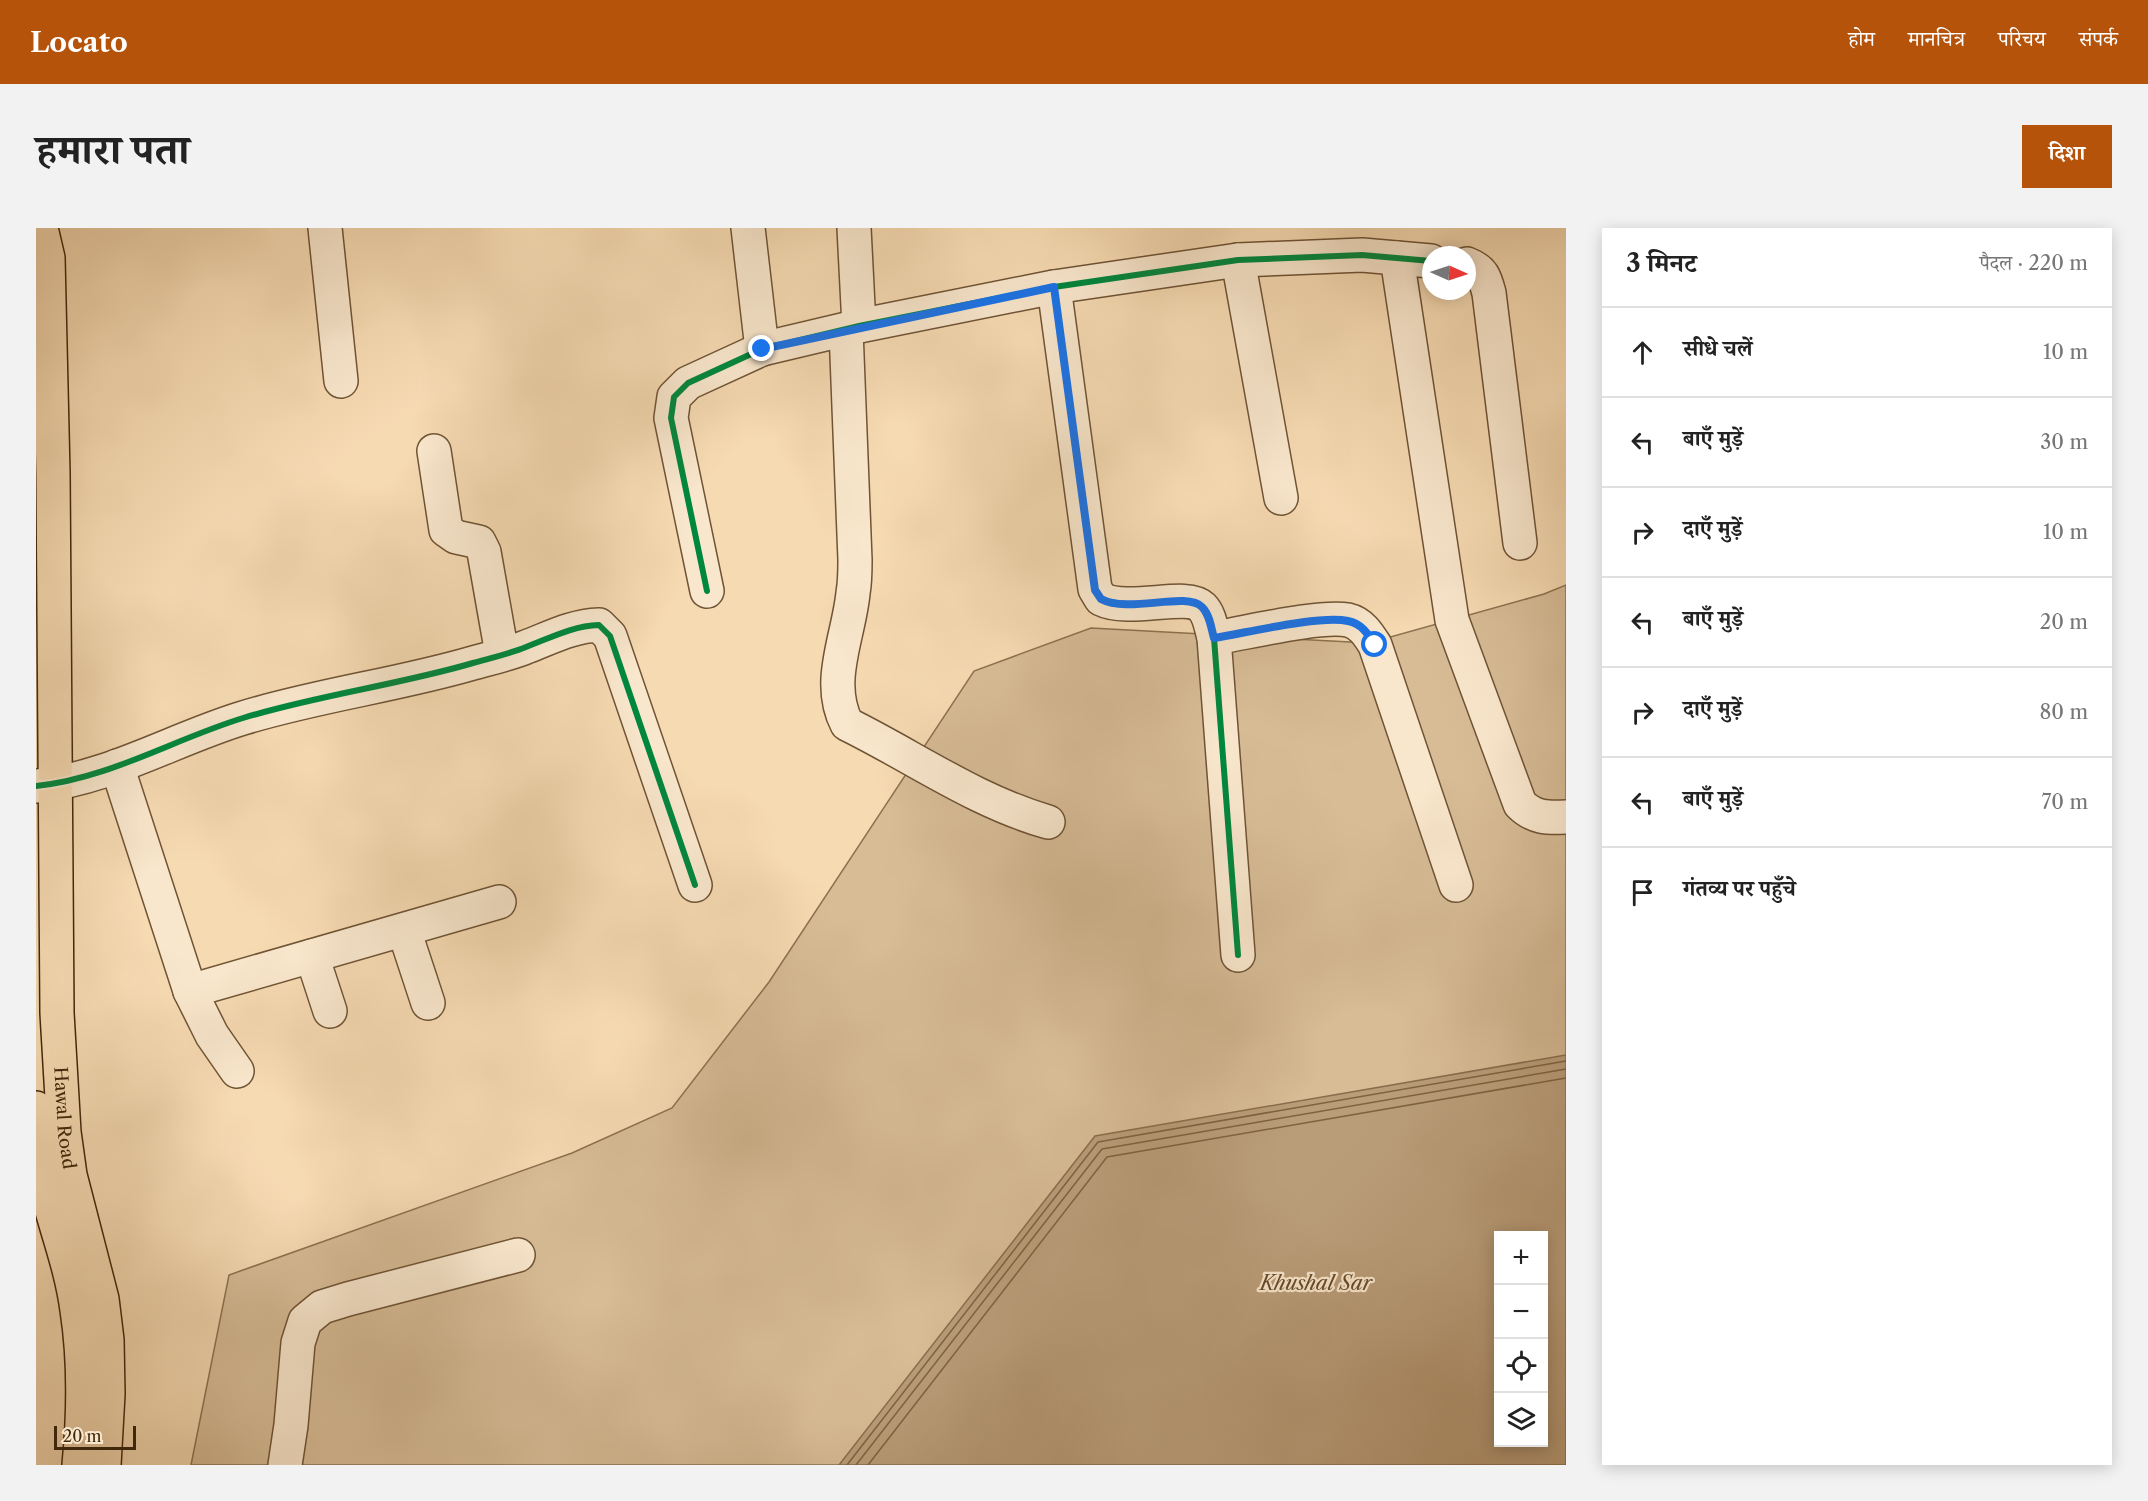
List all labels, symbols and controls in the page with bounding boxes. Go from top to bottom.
text: Locato [30,25,128,59]
text: होम [1848,26,1875,51]
text: मानचित्र [1908,26,1965,51]
text: परिचय [1998,26,2046,51]
text: संपर्क [2079,26,2118,51]
text: हमारा पता [36,123,189,175]
button: दिशा [2022,125,2112,188]
north arrow [1422,246,1476,300]
text: 3 मिनट [1626,247,1696,279]
text: पैदल · 220 m [1979,251,2088,275]
route end [748,335,774,361]
text: सीधे चलें [1683,335,1752,362]
icon: ahead [1626,336,1659,369]
text: 10 m [2043,340,2088,364]
text: बाएँ मुड़ें [1683,425,1743,452]
icon: left [1626,426,1659,459]
text: 30 m [2040,430,2088,454]
text: दाएँ मुड़ें [1683,515,1742,542]
icon: right [1626,516,1659,549]
text: 10 m [2043,520,2088,544]
text: बाएँ मुड़ें [1683,605,1743,632]
icon: left [1626,606,1659,639]
text: 20 m [2040,610,2088,634]
route start [1361,631,1387,657]
text: दाएँ मुड़ें [1683,695,1742,722]
icon: right [1626,696,1659,729]
text: 80 m [2040,700,2088,724]
text: बाएँ मुड़ें [1683,785,1743,812]
icon: left [1626,786,1659,819]
text: 70 m [2042,790,2088,814]
text: गंतव्य पर पहुँचे [1683,875,1796,902]
icon: arrive [1626,876,1659,909]
street label: Hawal Road [49,1066,80,1171]
map controls [1494,1231,1548,1447]
button: + [1494,1231,1548,1285]
water label: Khushal Sar [1258,1271,1374,1295]
button: − [1494,1285,1548,1339]
button: locate [1494,1339,1548,1393]
button: layers [1494,1393,1548,1447]
scale bar [54,1423,136,1450]
text: 20 m [63,1426,102,1446]

